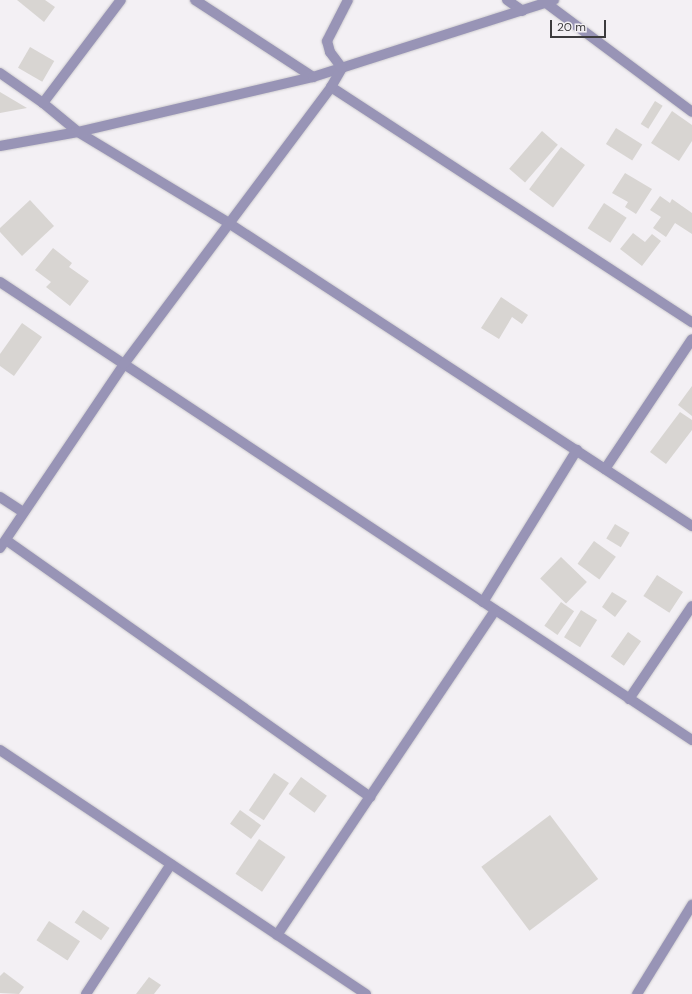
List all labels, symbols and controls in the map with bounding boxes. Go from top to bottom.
scale bar [552,12,608,38]
text: 20 m [557,19,586,35]

